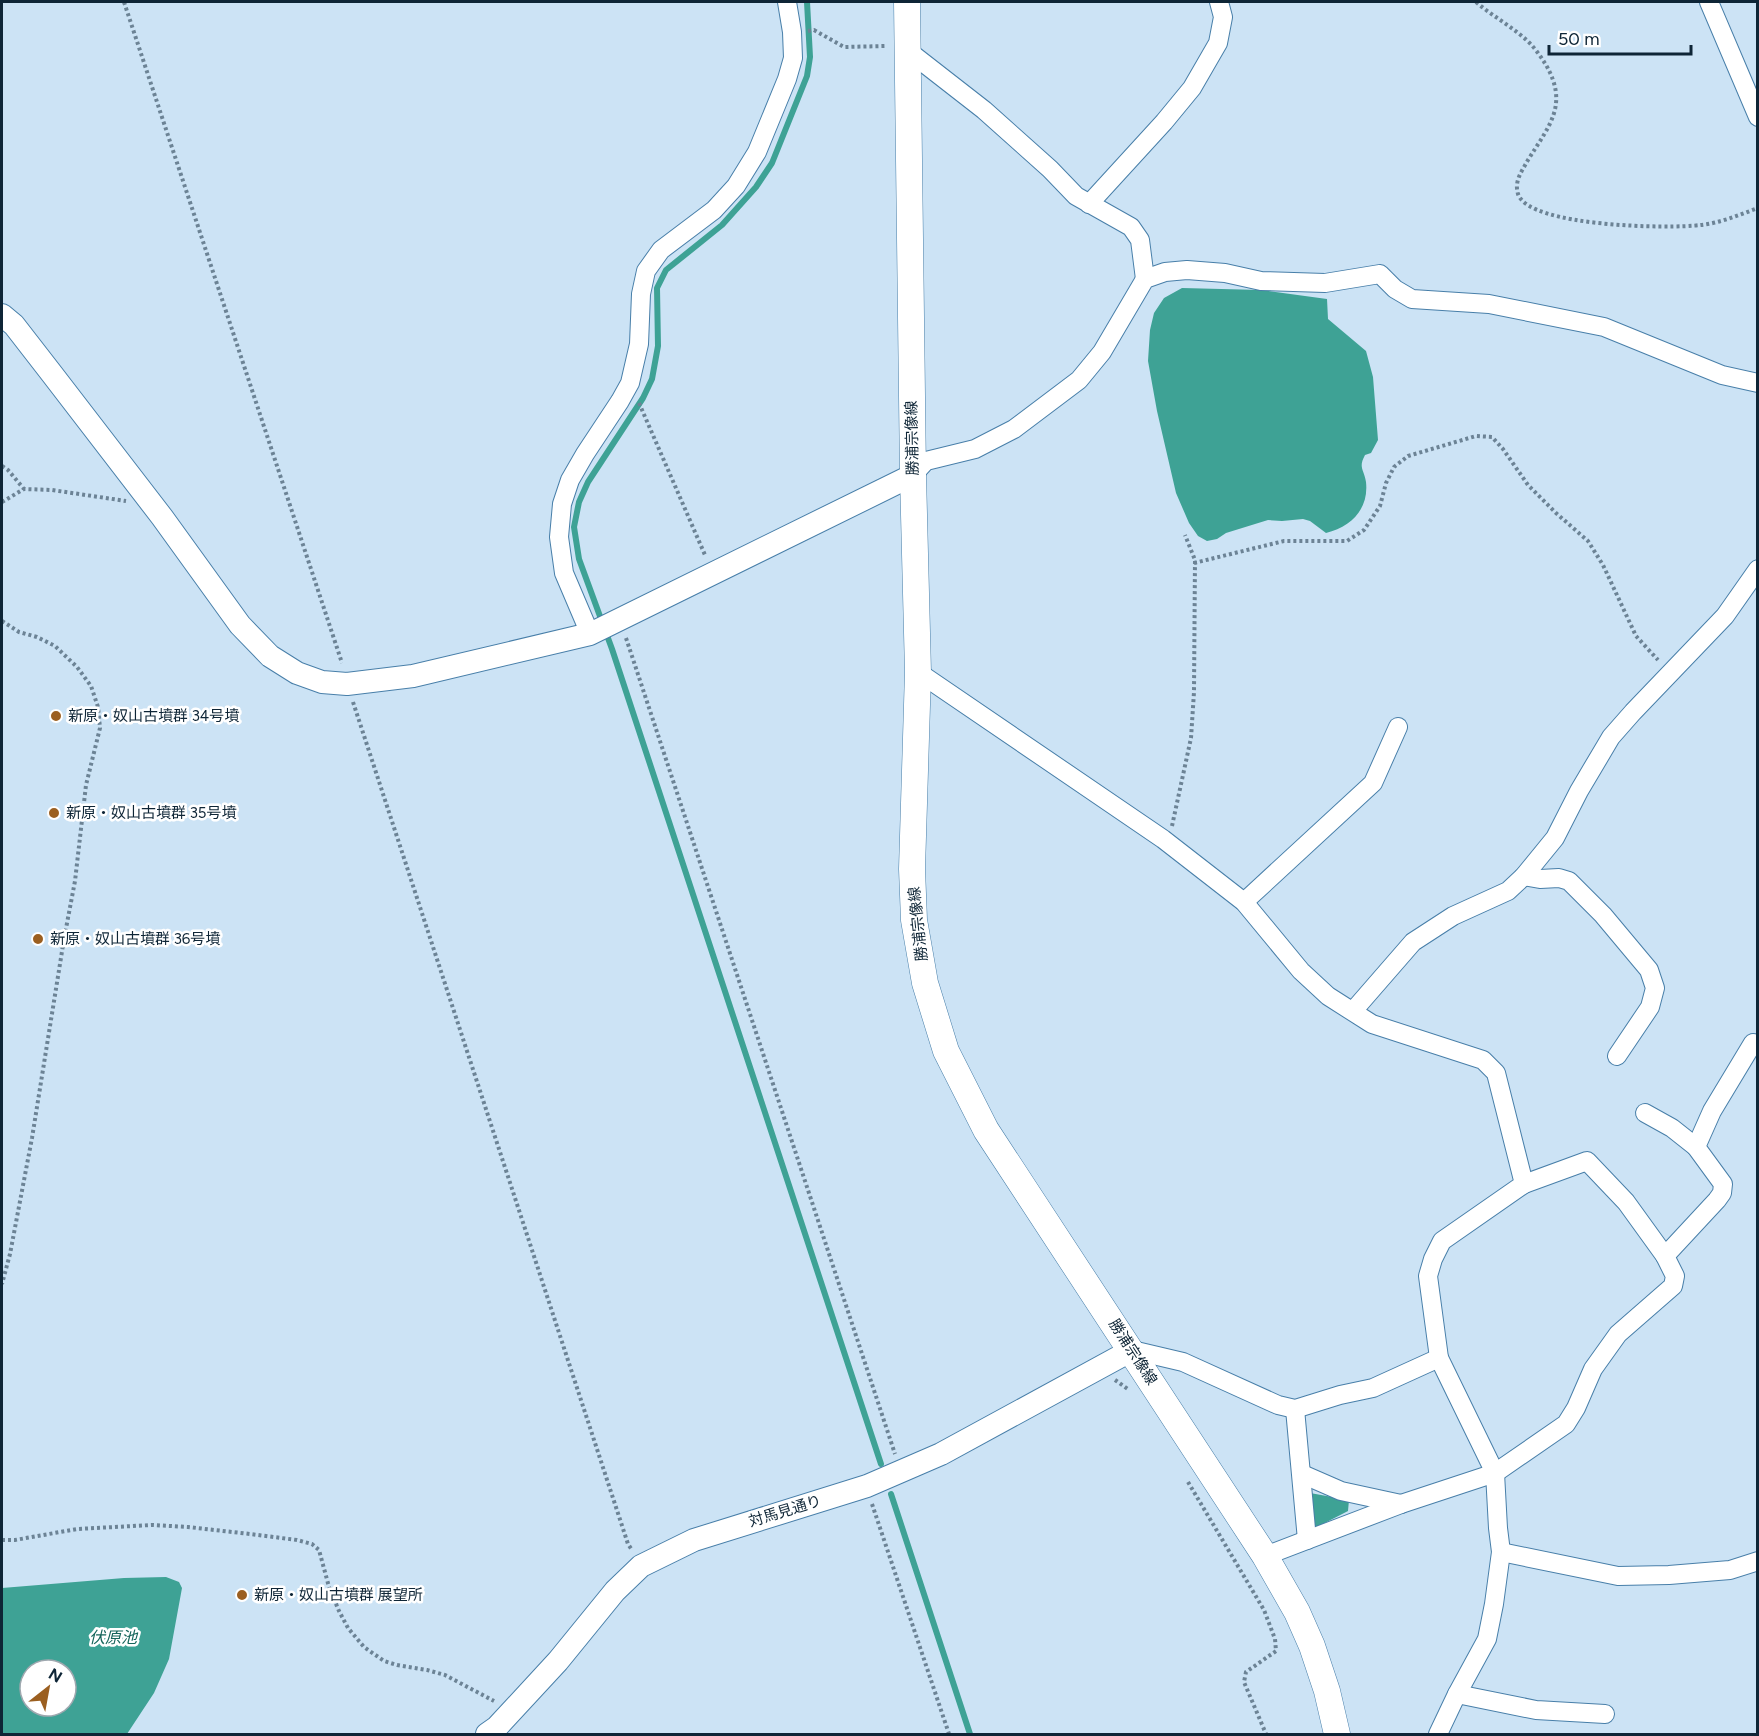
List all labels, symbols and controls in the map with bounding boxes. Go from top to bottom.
scale bar [1549,18,1692,56]
text: 50 m [1558,28,1600,50]
street label: 勝浦宗像線 [902,400,922,476]
place label: 新原・奴山古墳群 34号墳 [68,707,239,725]
marker: 新原・奴山古墳群 34号墳 [49,709,63,723]
place label: 新原・奴山古墳群 35号墳 [66,804,237,822]
marker: 新原・奴山古墳群 35号墳 [47,806,61,820]
street label: 勝浦宗像線 [905,886,931,962]
place label: 新原・奴山古墳群 36号墳 [50,930,220,948]
marker: 新原・奴山古墳群 36号墳 [31,932,45,946]
street label: 勝浦宗像線 [1105,1316,1161,1388]
street label: 対馬見通り [746,1491,824,1531]
place label: 新原・奴山古墳群 展望所 [254,1586,423,1604]
marker: 新原・奴山古墳群 展望所 [235,1588,249,1602]
water label: 伏原池 [89,1628,139,1647]
north arrow [18,1658,78,1718]
text: N [45,1664,66,1687]

